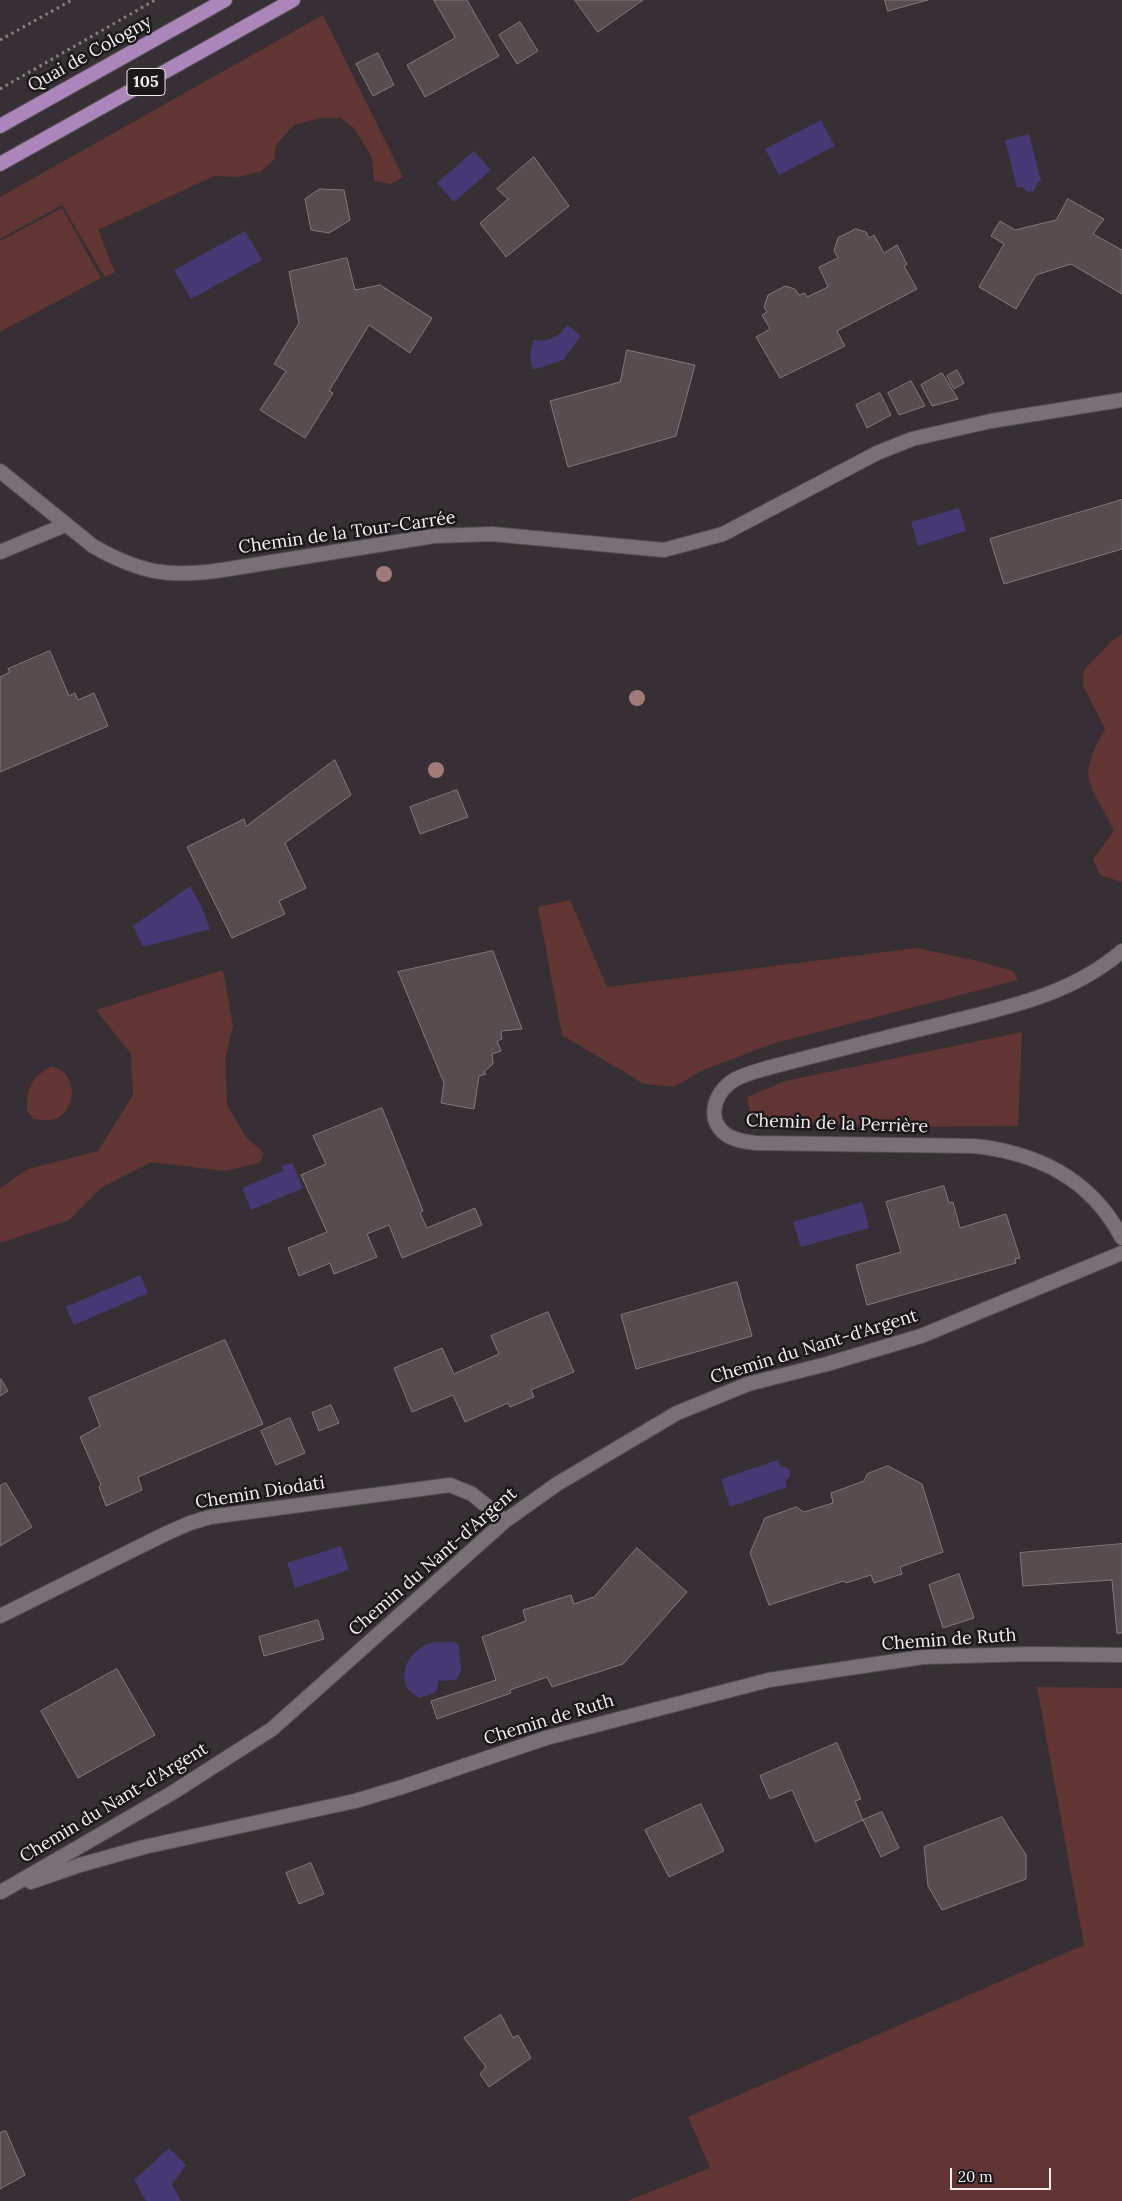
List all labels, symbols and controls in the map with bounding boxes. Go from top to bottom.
street label: Quai de Cologny [24,11,156,97]
road number: 105 [127,68,165,95]
street label: Chemin de la Tour-Carrée [237,507,457,559]
street label: Chemin de la Perrière [745,1110,929,1138]
street label: Chemin du Nant-d'Argent [708,1305,920,1389]
street label: Chemin Diodati [194,1472,326,1514]
street label: Chemin du Nant-d'Argent [345,1483,521,1641]
street label: Chemin de Ruth [881,1625,1017,1655]
street label: Chemin de Ruth [481,1690,617,1750]
street label: Chemin du Nant-d'Argent [16,1738,212,1868]
scale bar [952,2158,1053,2190]
text: 20 m [958,2167,993,2186]

